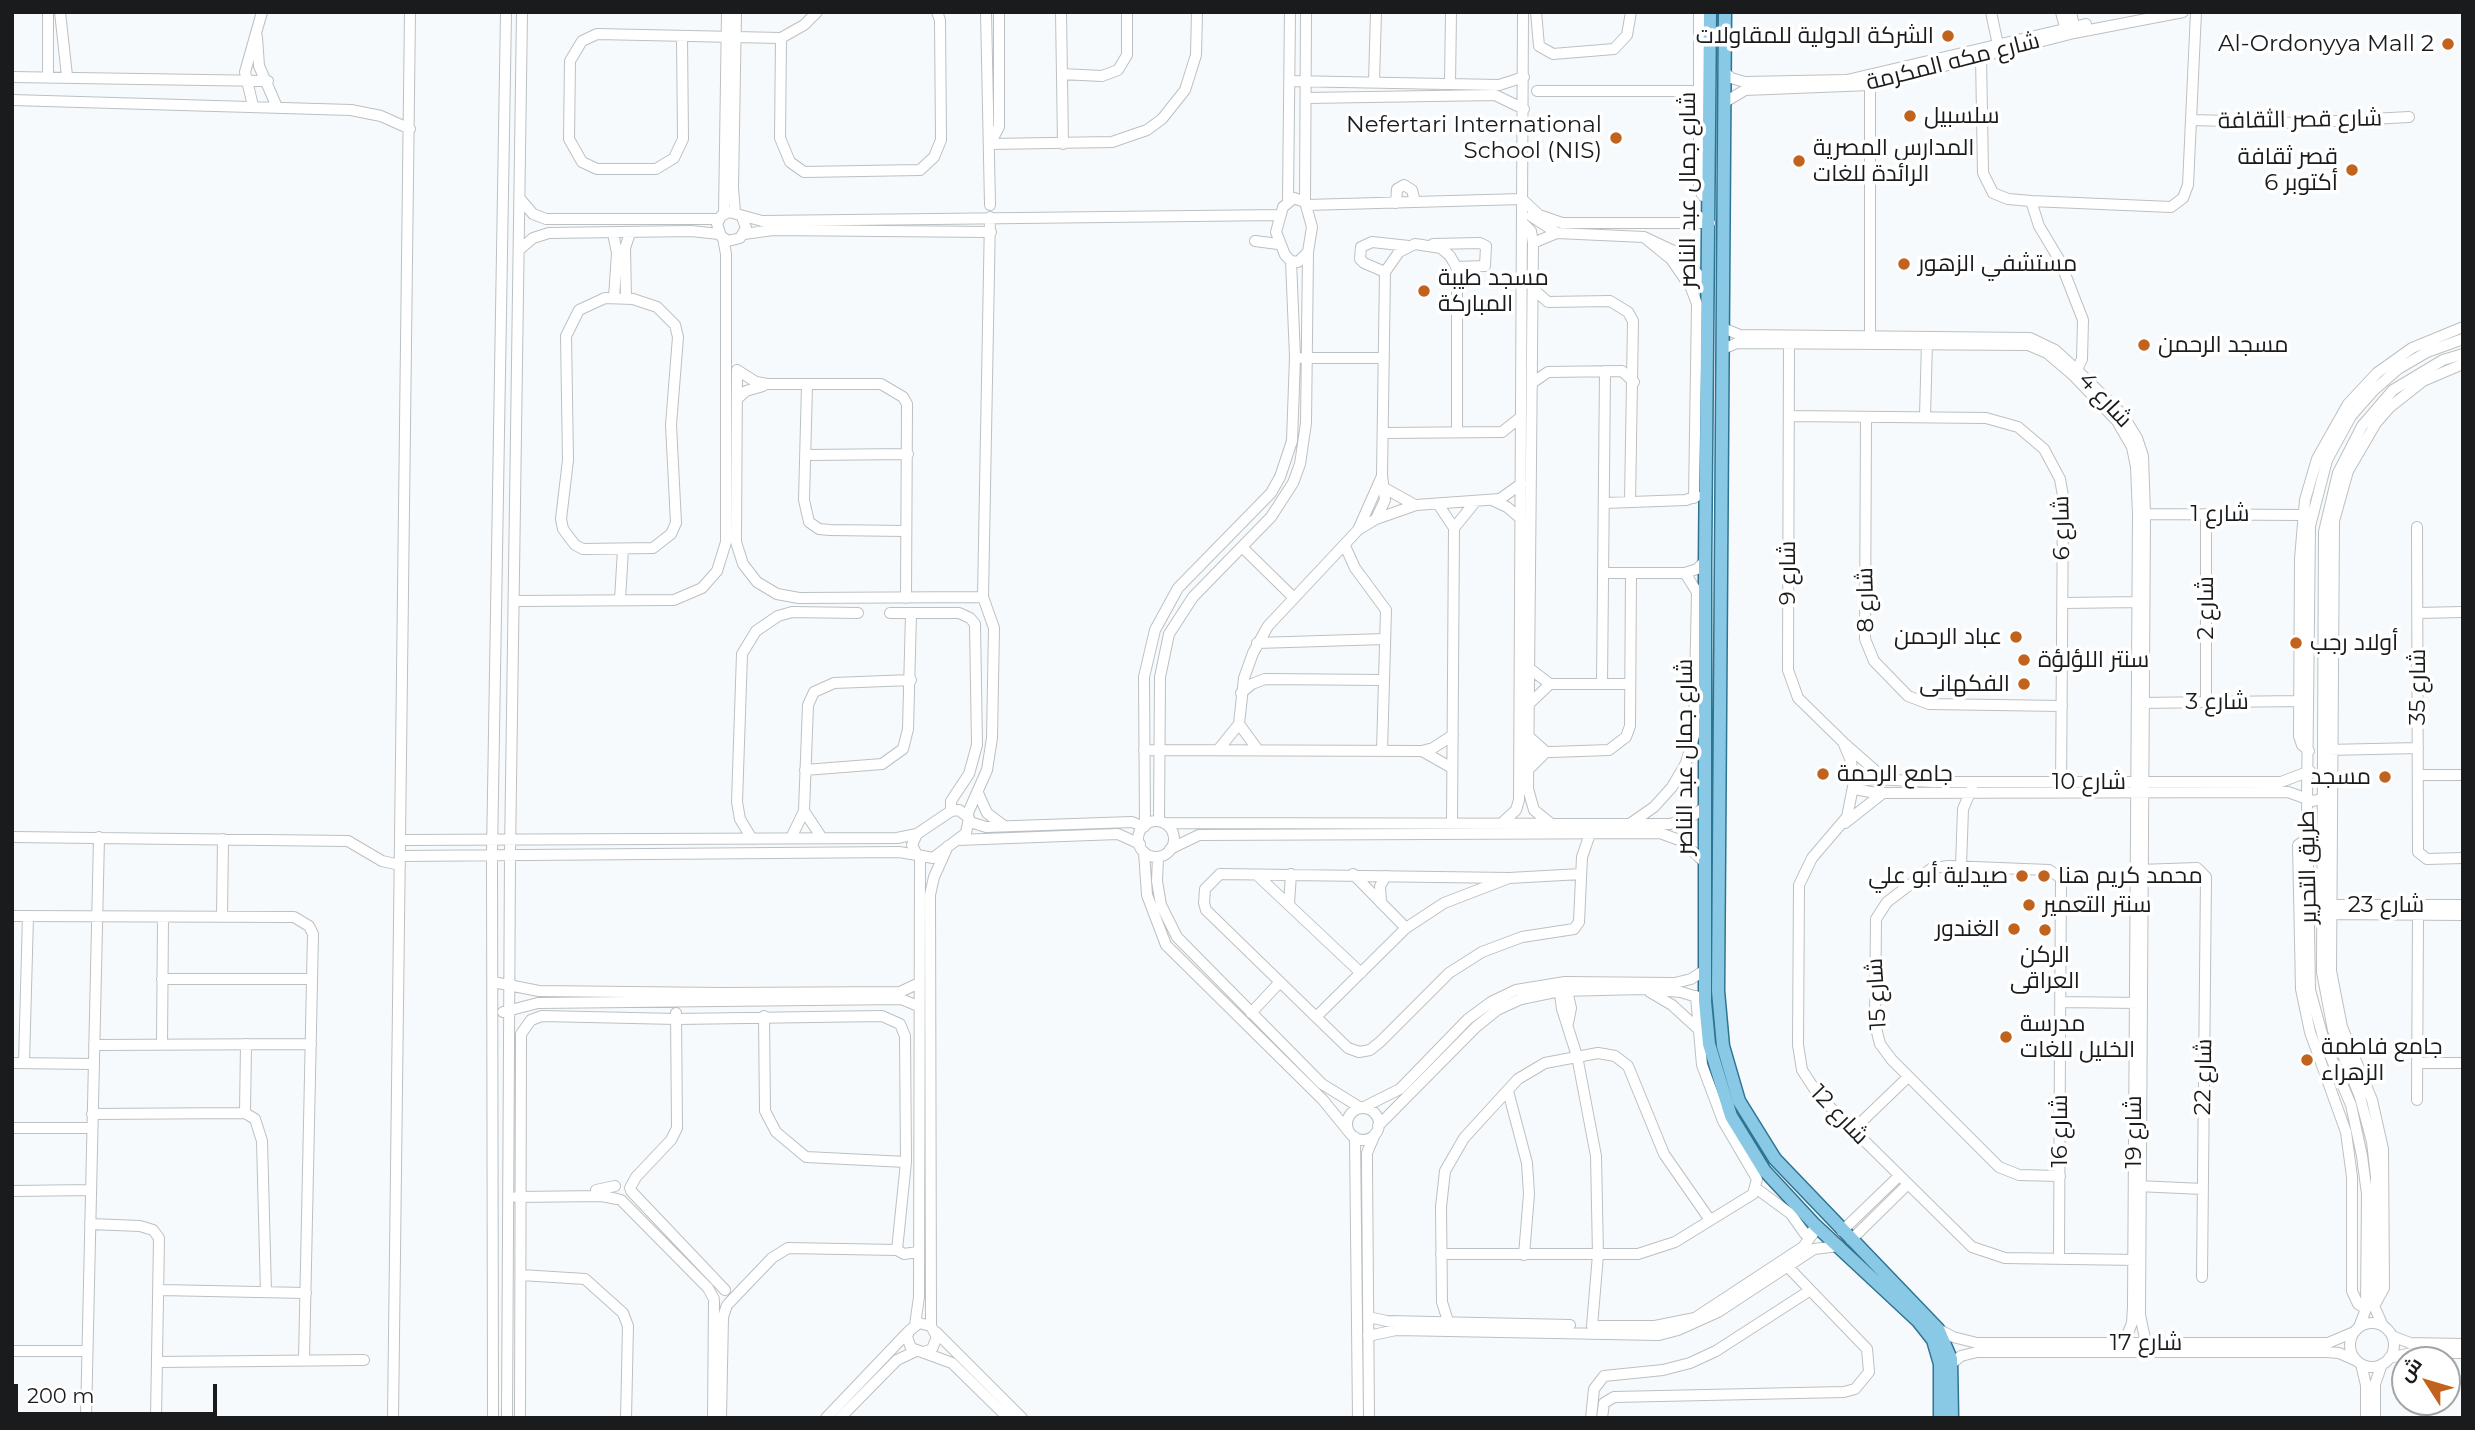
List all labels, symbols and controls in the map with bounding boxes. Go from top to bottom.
place label: الشركة الدولية للمقاولات [1696,22,1934,50]
street label: شارع مكه المكرمة [1863,27,2043,97]
marker: الشركة الدولية للمقاولات [1940,28,1956,44]
place label: Al-Ordonyya Mall 2 [2218,30,2434,58]
marker: Al-Ordonyya Mall 2 [2440,36,2456,52]
street label: شارع جمال عبد الناصر [1674,92,1702,288]
place label: سلسبيل [1924,102,1999,130]
street label: شارع قصر الثقافة [2218,105,2382,135]
marker: سلسبيل [1902,108,1918,124]
place label: Nefertari International School (NIS) [1346,111,1602,165]
marker: Nefertari International School (NIS) [1608,130,1624,146]
place label: المدارس المصرية الرائدة للغات [1813,134,1975,188]
place label: قصر ثقافة 6 أكتوبر [2237,143,2338,197]
marker: المدارس المصرية الرائدة للغات [1791,153,1807,169]
marker: قصر ثقافة 6 أكتوبر [2344,162,2360,178]
place label: مستشفي الزهور [1918,250,2077,278]
marker: مستشفي الزهور [1896,256,1912,272]
place label: مسجد طيبة المباركة [1438,264,1549,318]
marker: مسجد طيبة المباركة [1416,283,1432,299]
place label: مسجد الرحمن [2158,331,2289,359]
marker: مسجد الرحمن [2136,337,2152,353]
street label: شارع 4 [2072,367,2138,433]
street label: شارع 6 [2048,495,2076,561]
street label: شارع 1 [2191,500,2249,528]
street label: شارع 9 [1774,541,1802,605]
street label: شارع 8 [1852,567,1880,633]
street label: شارع 2 [2192,576,2220,640]
place label: عباد الرحمن [1894,623,2002,651]
marker: عباد الرحمن [2008,629,2024,645]
place label: أولاد رجب [2310,629,2398,657]
marker: أولاد رجب [2288,635,2304,651]
place label: سنتر اللؤلؤة [2038,646,2149,674]
street label: شارع 35 [2404,649,2432,725]
marker: سنتر اللؤلؤة [2016,652,2032,668]
street label: شارع جمال عبد الناصر [1671,659,1699,855]
place label: الفكهانى [1919,670,2010,698]
marker: الفكهانى [2016,676,2032,692]
street label: شارع 3 [2185,688,2249,716]
place label: جامع الرحمة [1837,760,1953,788]
place label: مسجد [2310,763,2371,791]
marker: جامع الرحمة [1815,766,1831,782]
street label: شارع 10 [2052,768,2126,796]
marker: مسجد [2377,769,2393,785]
street label: طريق التحرير [2293,810,2323,924]
place label: صيدلية أبو علي [1868,862,2008,890]
place label: محمد كريم هنا [2058,862,2203,890]
marker: صيدلية أبو علي [2014,868,2030,884]
marker: محمد كريم هنا [2036,868,2052,884]
place label: سنتر التعمير [2043,891,2152,919]
street label: شارع 23 [2348,891,2424,919]
marker: سنتر التعمير [2021,897,2037,913]
place label: الغندور [1935,915,2000,943]
marker: الغندور [2006,921,2022,937]
marker: الركن العراقى [2037,922,2053,938]
place label: الركن العراقى [2010,941,2080,995]
street label: شارع 15 [1861,957,1893,1031]
place label: مدرسة الخليل للغات [2020,1010,2135,1064]
marker: مدرسة الخليل للغات [1998,1029,2014,1045]
place label: جامع فاطمة الزهراء [2321,1033,2443,1087]
street label: شارع 22 [2190,1038,2218,1116]
marker: جامع فاطمة الزهراء [2299,1052,2315,1068]
street label: شارع 12 [1804,1080,1874,1150]
street label: شارع 16 [2046,1095,2074,1167]
street label: شارع 19 [2120,1096,2148,1168]
street label: شارع 17 [2110,1329,2182,1357]
north arrow [2391,1346,2461,1416]
text: ش [2394,1353,2427,1386]
scale bar [18,1370,220,1414]
text: 200 m [27,1383,94,1408]

